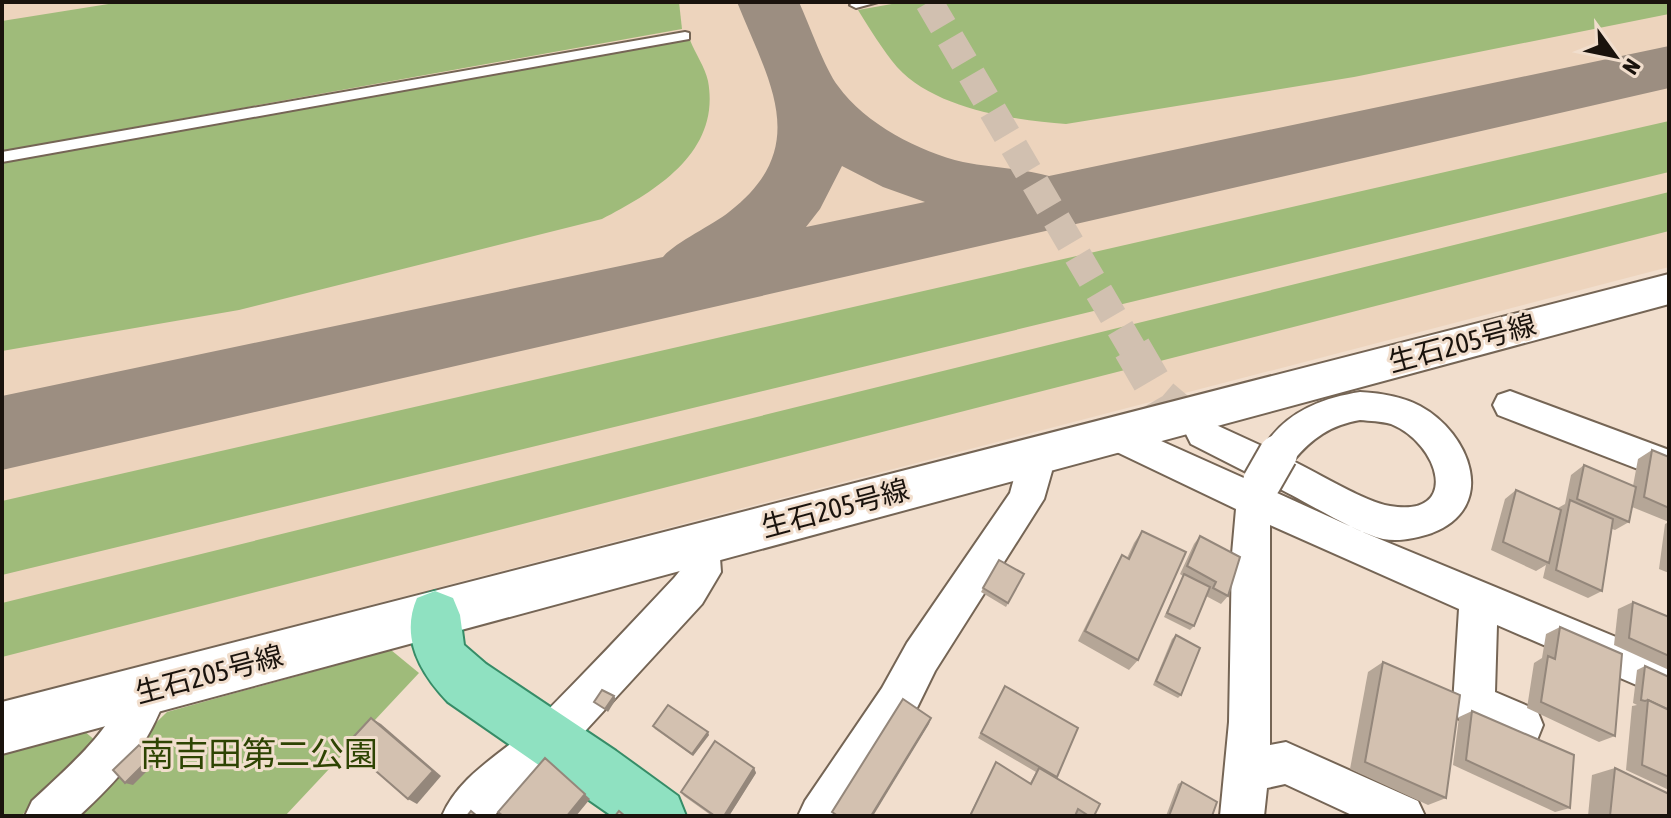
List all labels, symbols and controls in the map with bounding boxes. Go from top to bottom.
north arrow [1575,16,1655,96]
text: N [1617,54,1646,79]
street label: 生石205号線 [1385,308,1539,378]
street label: 生石205号線 [758,473,912,543]
street label: 生石205号線 [132,639,286,709]
park label: 南吉田第二公園 [140,734,378,773]

